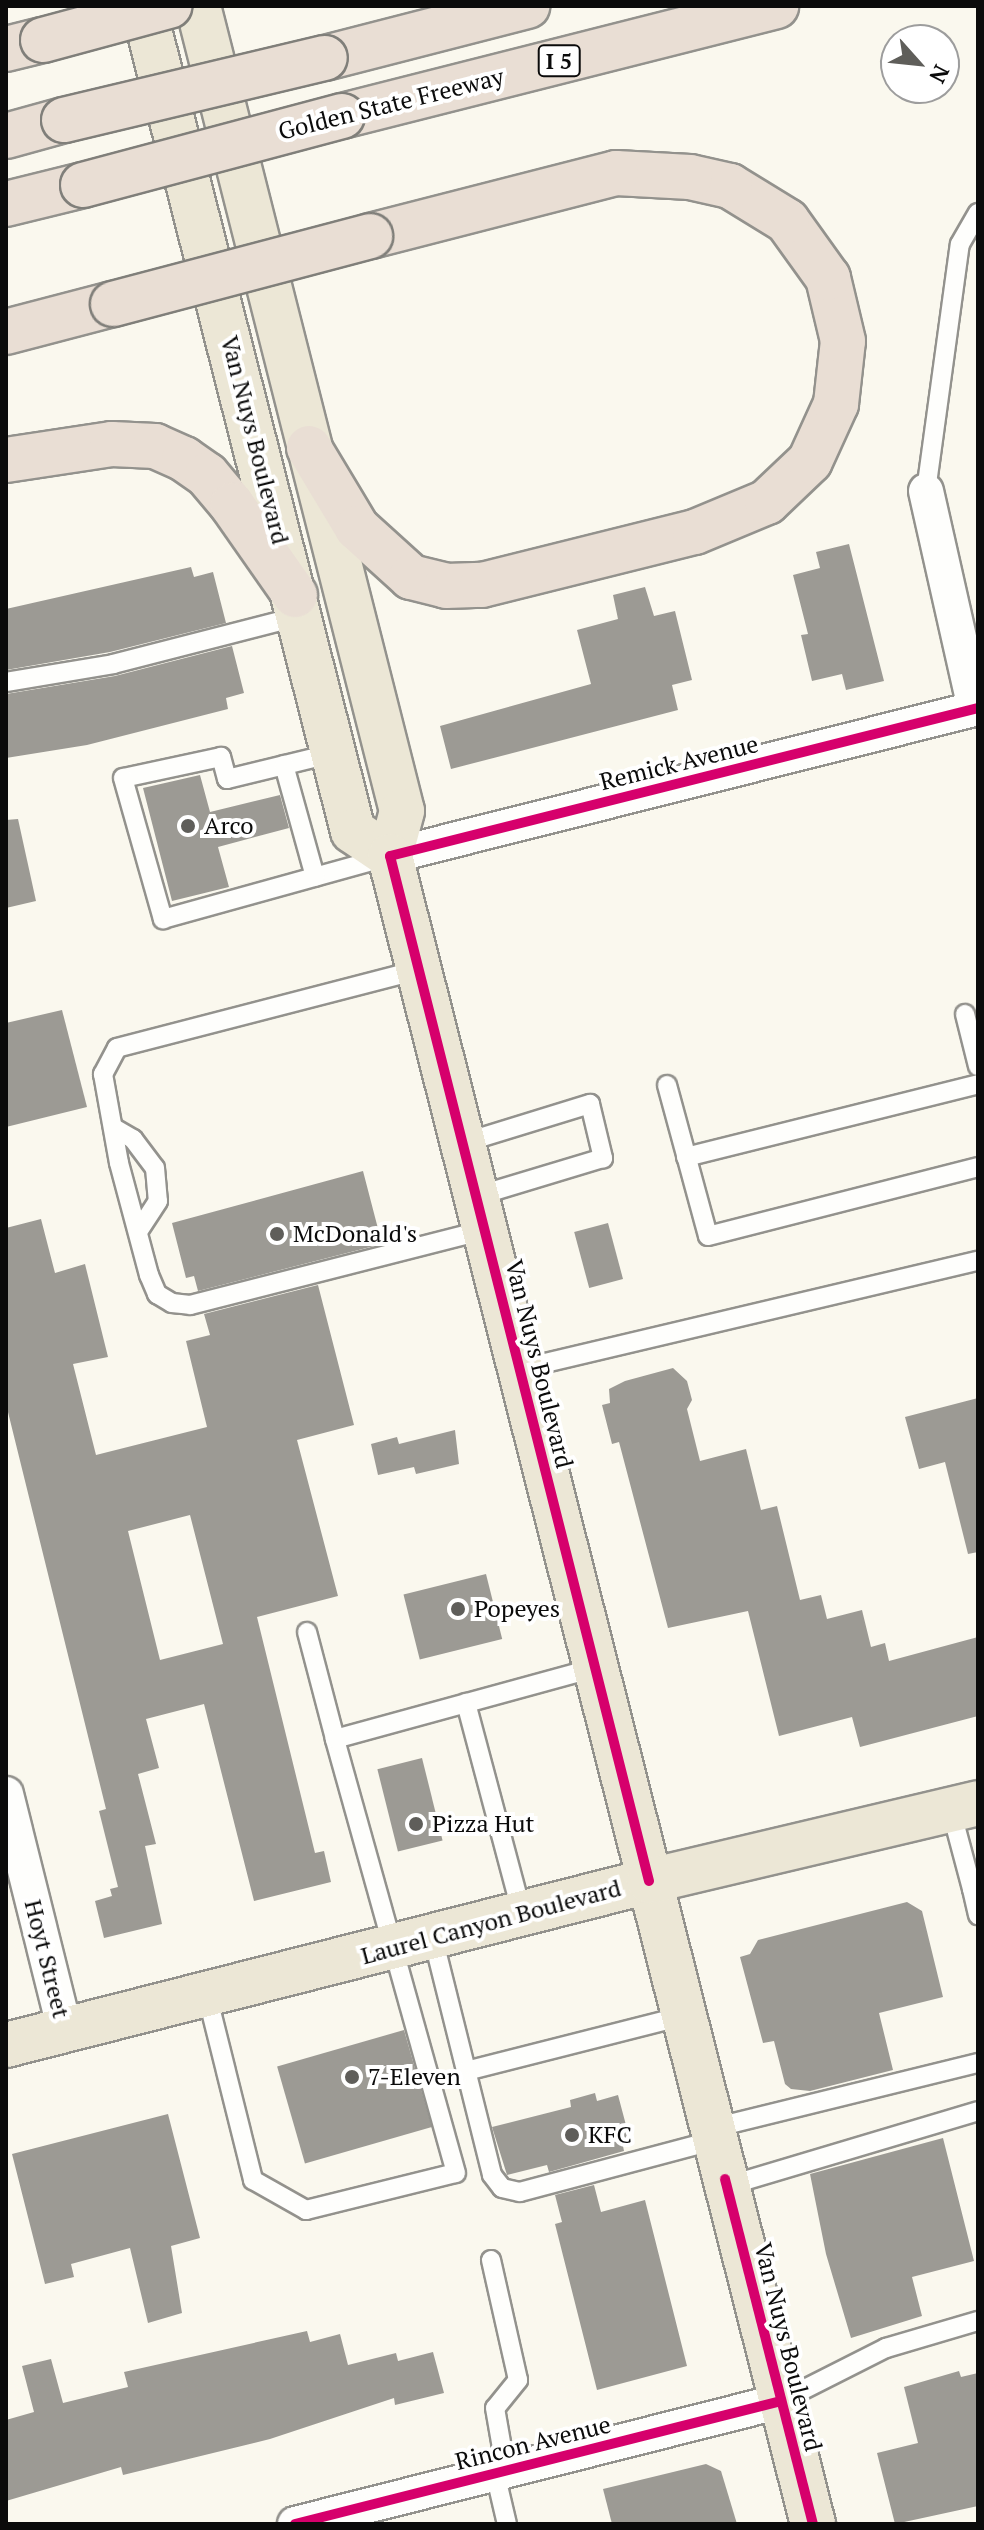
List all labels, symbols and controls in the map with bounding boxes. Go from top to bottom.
north arrow [880,24,960,104]
road number: I 5 [537,43,581,79]
text: N [923,60,957,88]
street label: Golden State Freeway [275,62,507,146]
street label: Van Nuys Boulevard [215,333,295,547]
street label: Remick Avenue [597,729,761,797]
place label: Arco [204,812,254,840]
marker: Arco [179,817,197,835]
place label: McDonald's [293,1220,417,1248]
marker: McDonald's [268,1225,286,1243]
street label: Van Nuys Boulevard [499,1257,579,1471]
place label: Popeyes [474,1595,560,1623]
marker: Popeyes [449,1600,467,1618]
place label: Pizza Hut [432,1810,535,1838]
marker: Pizza Hut [407,1815,425,1833]
street label: Laurel Canyon Boulevard [358,1873,624,1971]
street label: Hoyt Street [18,1897,76,2021]
place label: 7-Eleven [368,2063,461,2091]
marker: 7-Eleven [343,2068,361,2086]
place label: KFC [588,2121,632,2149]
marker: KFC [563,2126,581,2144]
street label: Van Nuys Boulevard [748,2240,828,2454]
street label: Rincon Avenue [452,2410,614,2476]

